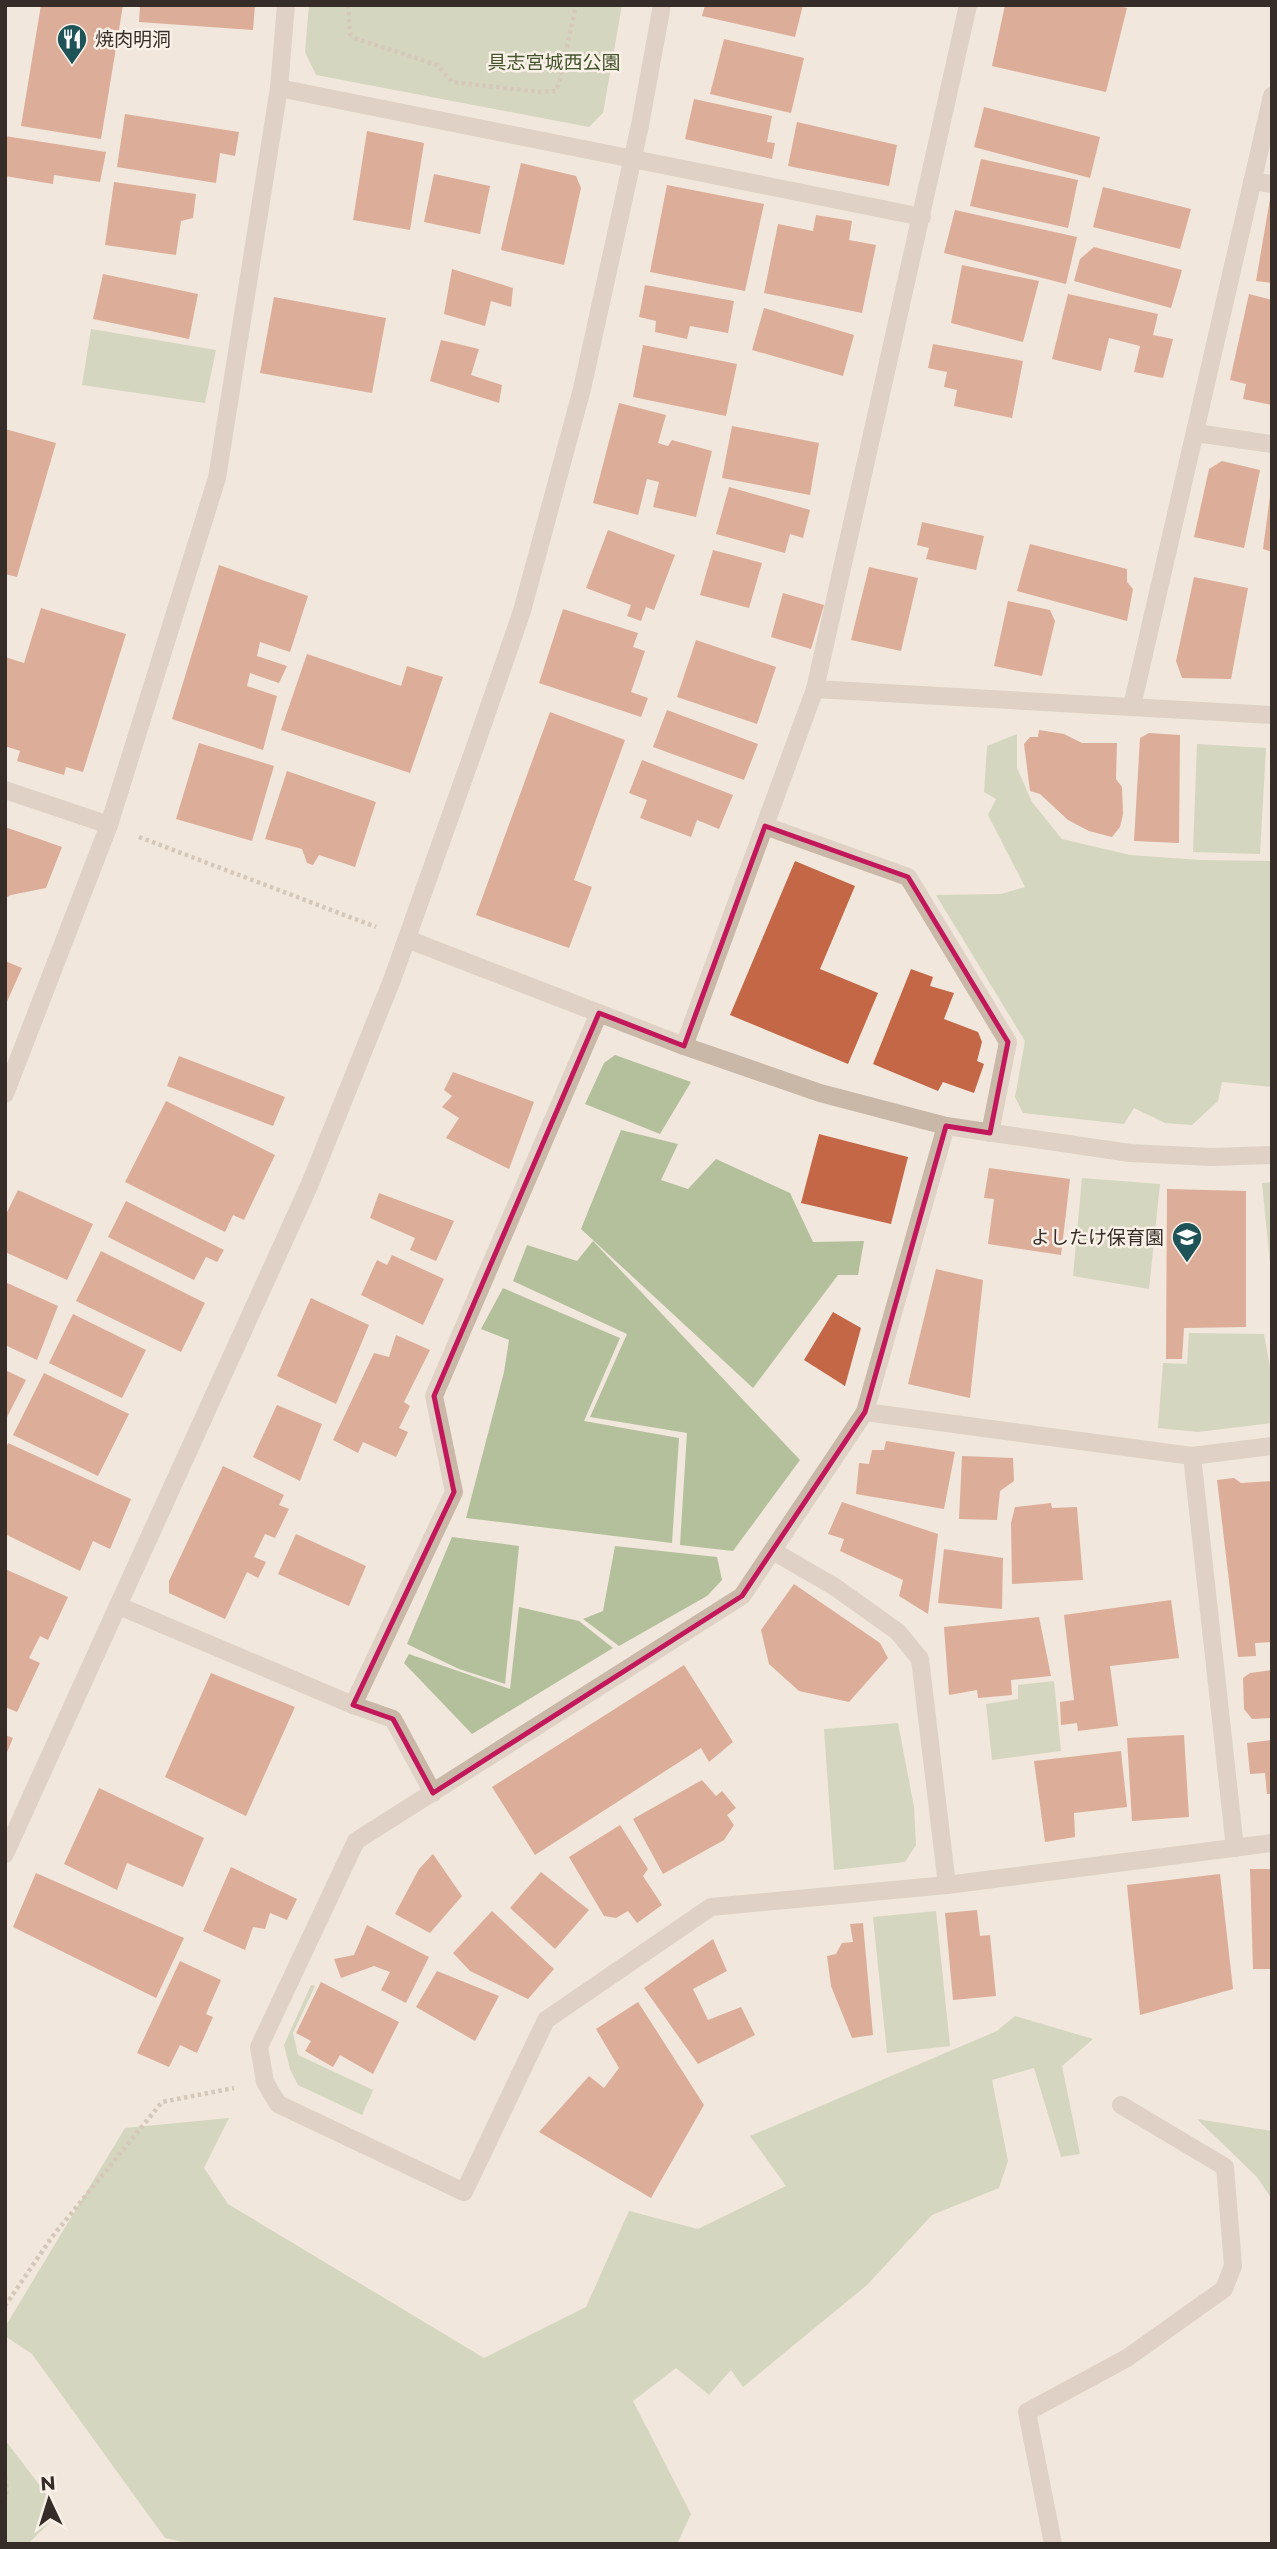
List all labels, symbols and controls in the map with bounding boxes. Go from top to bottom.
restaurant icon: 焼肉明洞 [55,22,89,66]
place label: 焼肉明洞 [95,28,171,51]
park label: 具志宮城西公園 [487,51,621,74]
school or university icon: よしたけ保育園 [1170,1220,1204,1264]
place label: よしたけ保育園 [1031,1226,1164,1249]
north arrow [14,2465,84,2535]
text: N [39,2472,56,2496]

